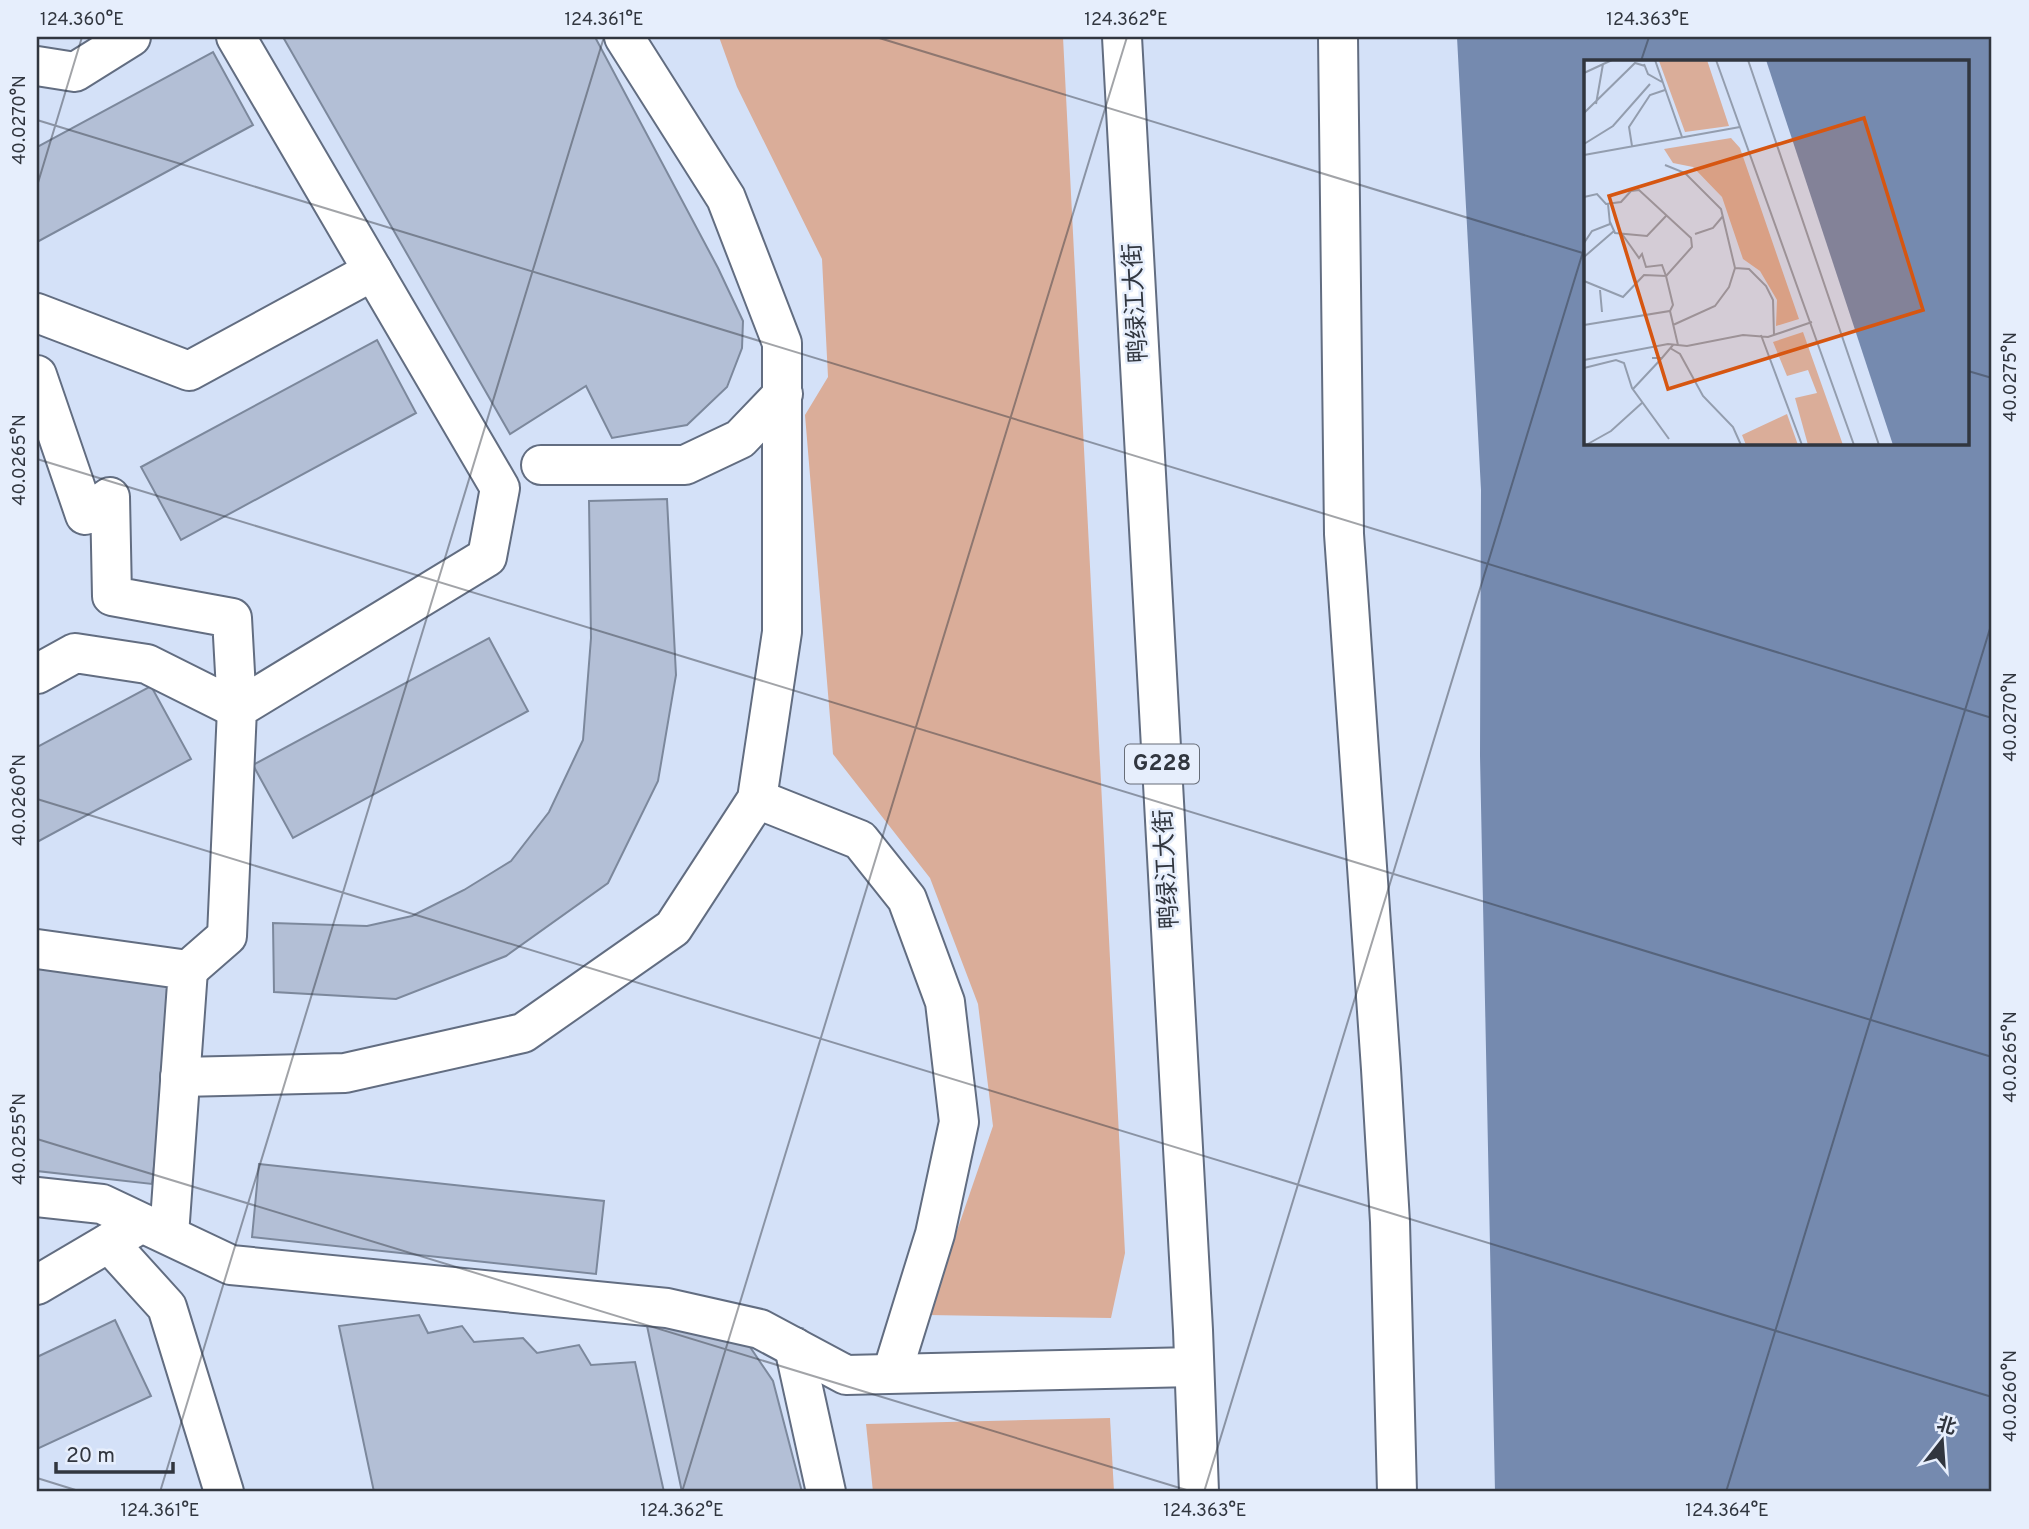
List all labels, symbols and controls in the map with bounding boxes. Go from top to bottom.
text: 124.360°E [40,9,124,32]
text: 124.361°E [564,9,644,32]
text: 124.362°E [1084,9,1168,32]
text: 124.363°E [1606,9,1690,32]
inset map [1584,60,1969,444]
text: 40.0270°N [9,75,32,165]
street label: 鸭绿江大街 [1119,242,1155,364]
text: 40.0275°N [2000,332,2023,422]
text: 40.0265°N [9,414,32,506]
text: 40.0270°N [2000,672,2023,762]
road number: G228 [1125,744,1199,784]
text: 40.0260°N [9,754,32,846]
street label: 鸭绿江大街 [1150,808,1186,930]
text: 40.0265°N [2000,1011,2023,1103]
text: 40.0255°N [9,1093,32,1185]
text: 40.0260°N [2000,1350,2023,1442]
north arrow [1906,1406,1976,1476]
text: 北 [1934,1412,1959,1441]
scale bar [56,1431,173,1475]
text: 20 m [66,1443,115,1470]
text: 124.361°E [120,1500,200,1523]
text: 124.362°E [640,1500,724,1523]
text: 124.363°E [1163,1500,1247,1523]
text: 124.364°E [1685,1500,1769,1523]

